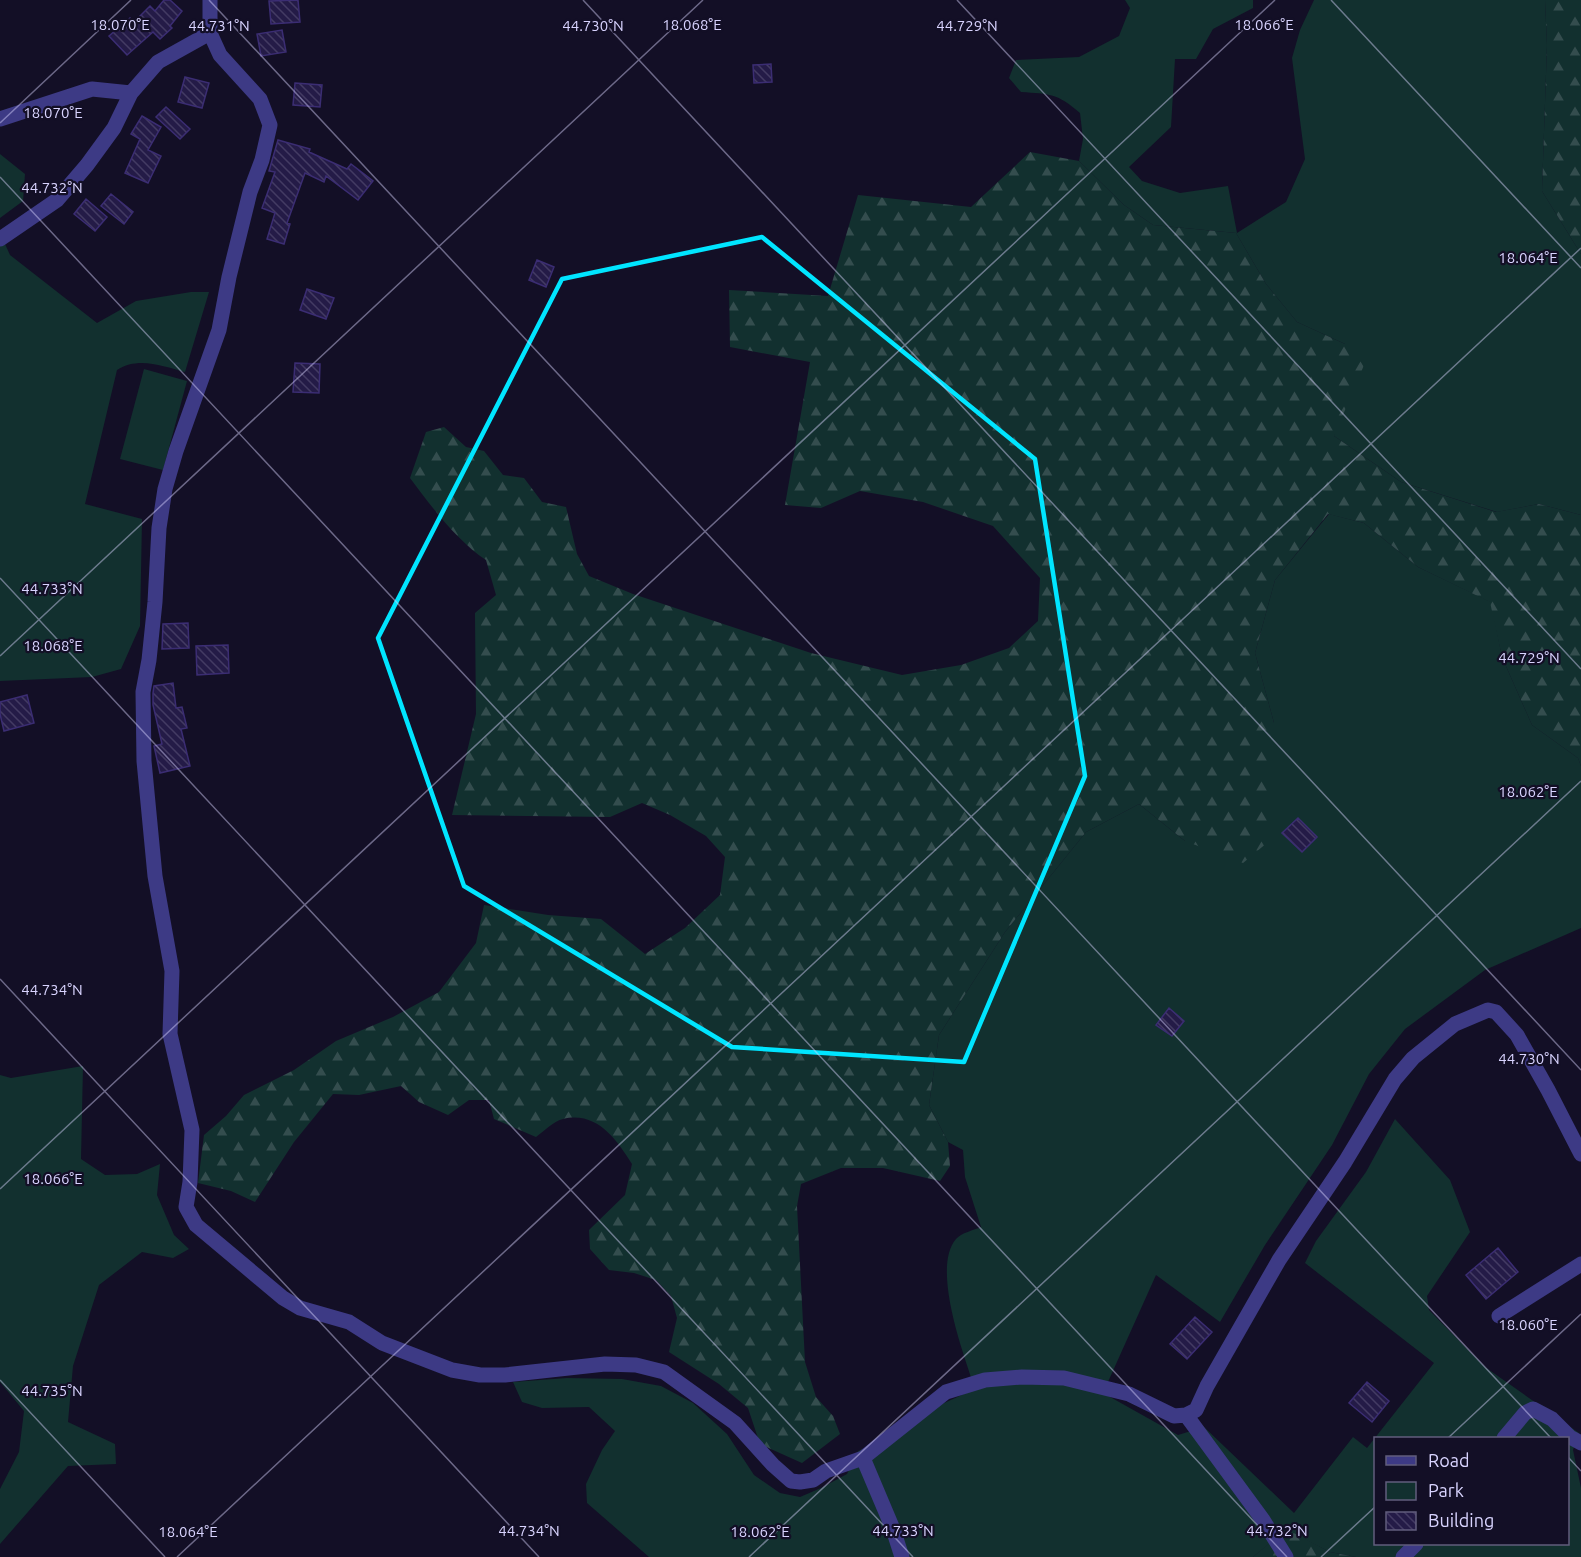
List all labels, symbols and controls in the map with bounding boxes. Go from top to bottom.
text: 18.070°E [90,16,150,33]
text: 18.068°E [662,16,722,33]
text: 18.066°E [1234,16,1294,33]
text: 44.731°N [188,17,250,34]
text: 44.730°N [562,17,624,34]
text: 44.729°N [936,17,998,34]
text: 18.070°E [23,104,83,121]
text: 44.732°N [21,179,83,196]
text: 18.064°E [1498,249,1558,266]
text: 44.733°N [21,580,83,597]
text: 18.068°E [23,637,83,654]
text: 44.729°N [1498,649,1560,666]
text: 18.062°E [1498,783,1558,800]
text: 44.734°N [21,981,83,998]
text: 44.730°N [1498,1050,1560,1067]
text: 18.066°E [23,1170,83,1187]
text: 18.060°E [1498,1316,1558,1333]
text: 44.735°N [21,1382,83,1399]
legend [1374,1437,1569,1545]
text: Road [1428,1450,1470,1470]
text: Park [1428,1480,1464,1500]
text: Building [1428,1510,1494,1530]
text: 44.734°N [498,1522,560,1539]
text: 44.733°N [872,1522,934,1539]
text: 44.732°N [1246,1522,1308,1539]
text: 18.064°E [158,1523,218,1540]
text: 18.062°E [730,1523,790,1540]

